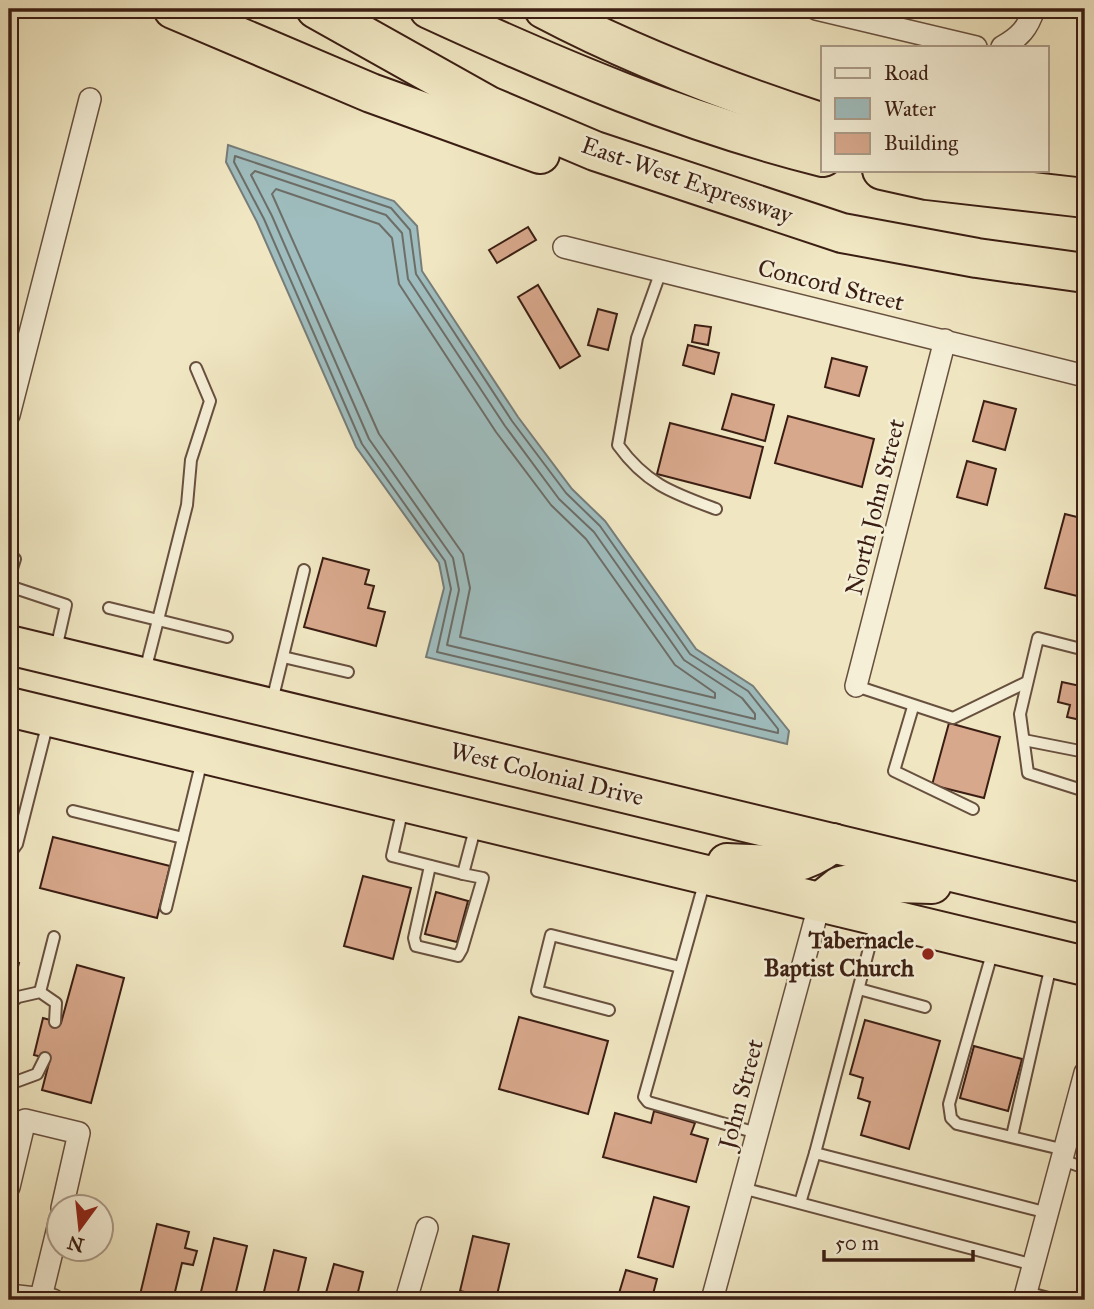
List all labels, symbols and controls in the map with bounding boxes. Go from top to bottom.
legend [821,46,1048,172]
text: Road [884,60,929,86]
text: Water [884,96,936,122]
street label: East-West Expressway [577,130,797,230]
text: Building [884,130,958,156]
street label: Concord Street [755,252,908,318]
street label: North John Street [839,415,912,598]
street label: West Colonial Drive [447,735,647,813]
place label: Tabernacle Baptist Church [764,925,915,983]
marker: Tabernacle Baptist Church [920,946,936,962]
street label: John Street [711,1035,770,1155]
north arrow [46,1194,116,1264]
scale bar [824,1218,973,1262]
text: 50 m [835,1230,880,1256]
text: N [65,1231,86,1257]

